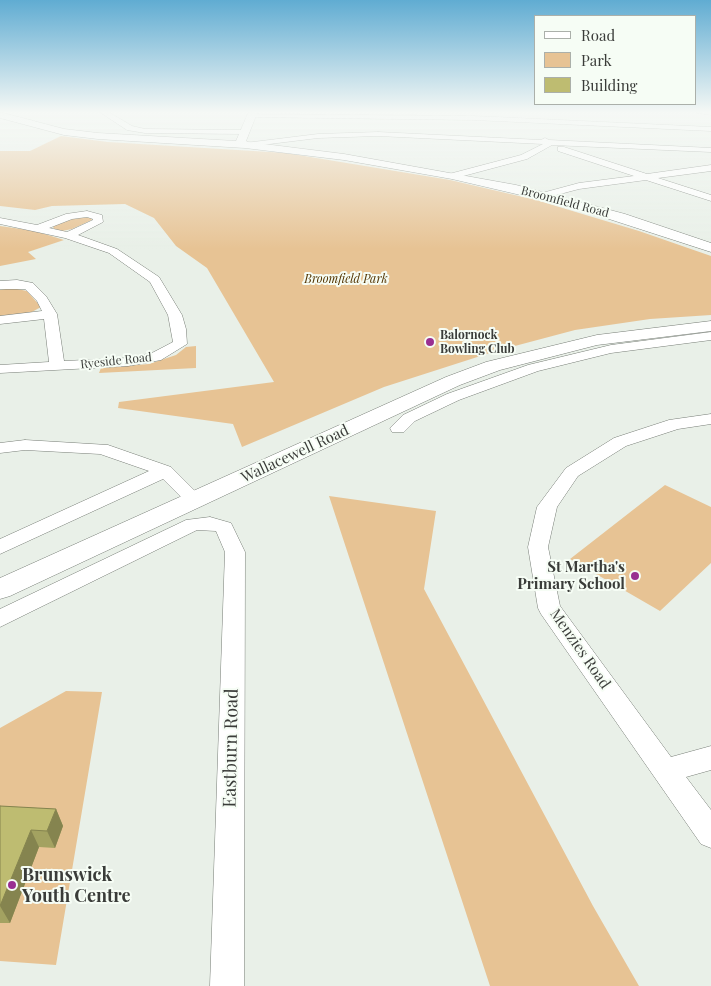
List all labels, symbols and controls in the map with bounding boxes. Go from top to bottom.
legend [534,15,696,105]
text: Road [581,25,615,45]
text: Park [581,50,612,70]
text: Building [581,75,637,95]
street label: Broomfield Road [519,183,611,221]
park label: Broomfield Park [304,272,388,286]
place label: Balornock Bowling Club [440,328,515,356]
marker: Balornock Bowling Club [424,336,436,348]
street label: Ryeside Road [80,350,152,372]
street label: Wallacewell Road [238,421,352,487]
place label: St Martha's Primary School [517,558,625,593]
marker: St Martha's Primary School [629,570,641,582]
street label: Menzies Road [546,606,614,692]
street label: Eastburn Road [219,688,243,808]
place label: Brunswick Youth Centre [22,864,131,906]
marker: Brunswick Youth Centre [6,879,18,891]

